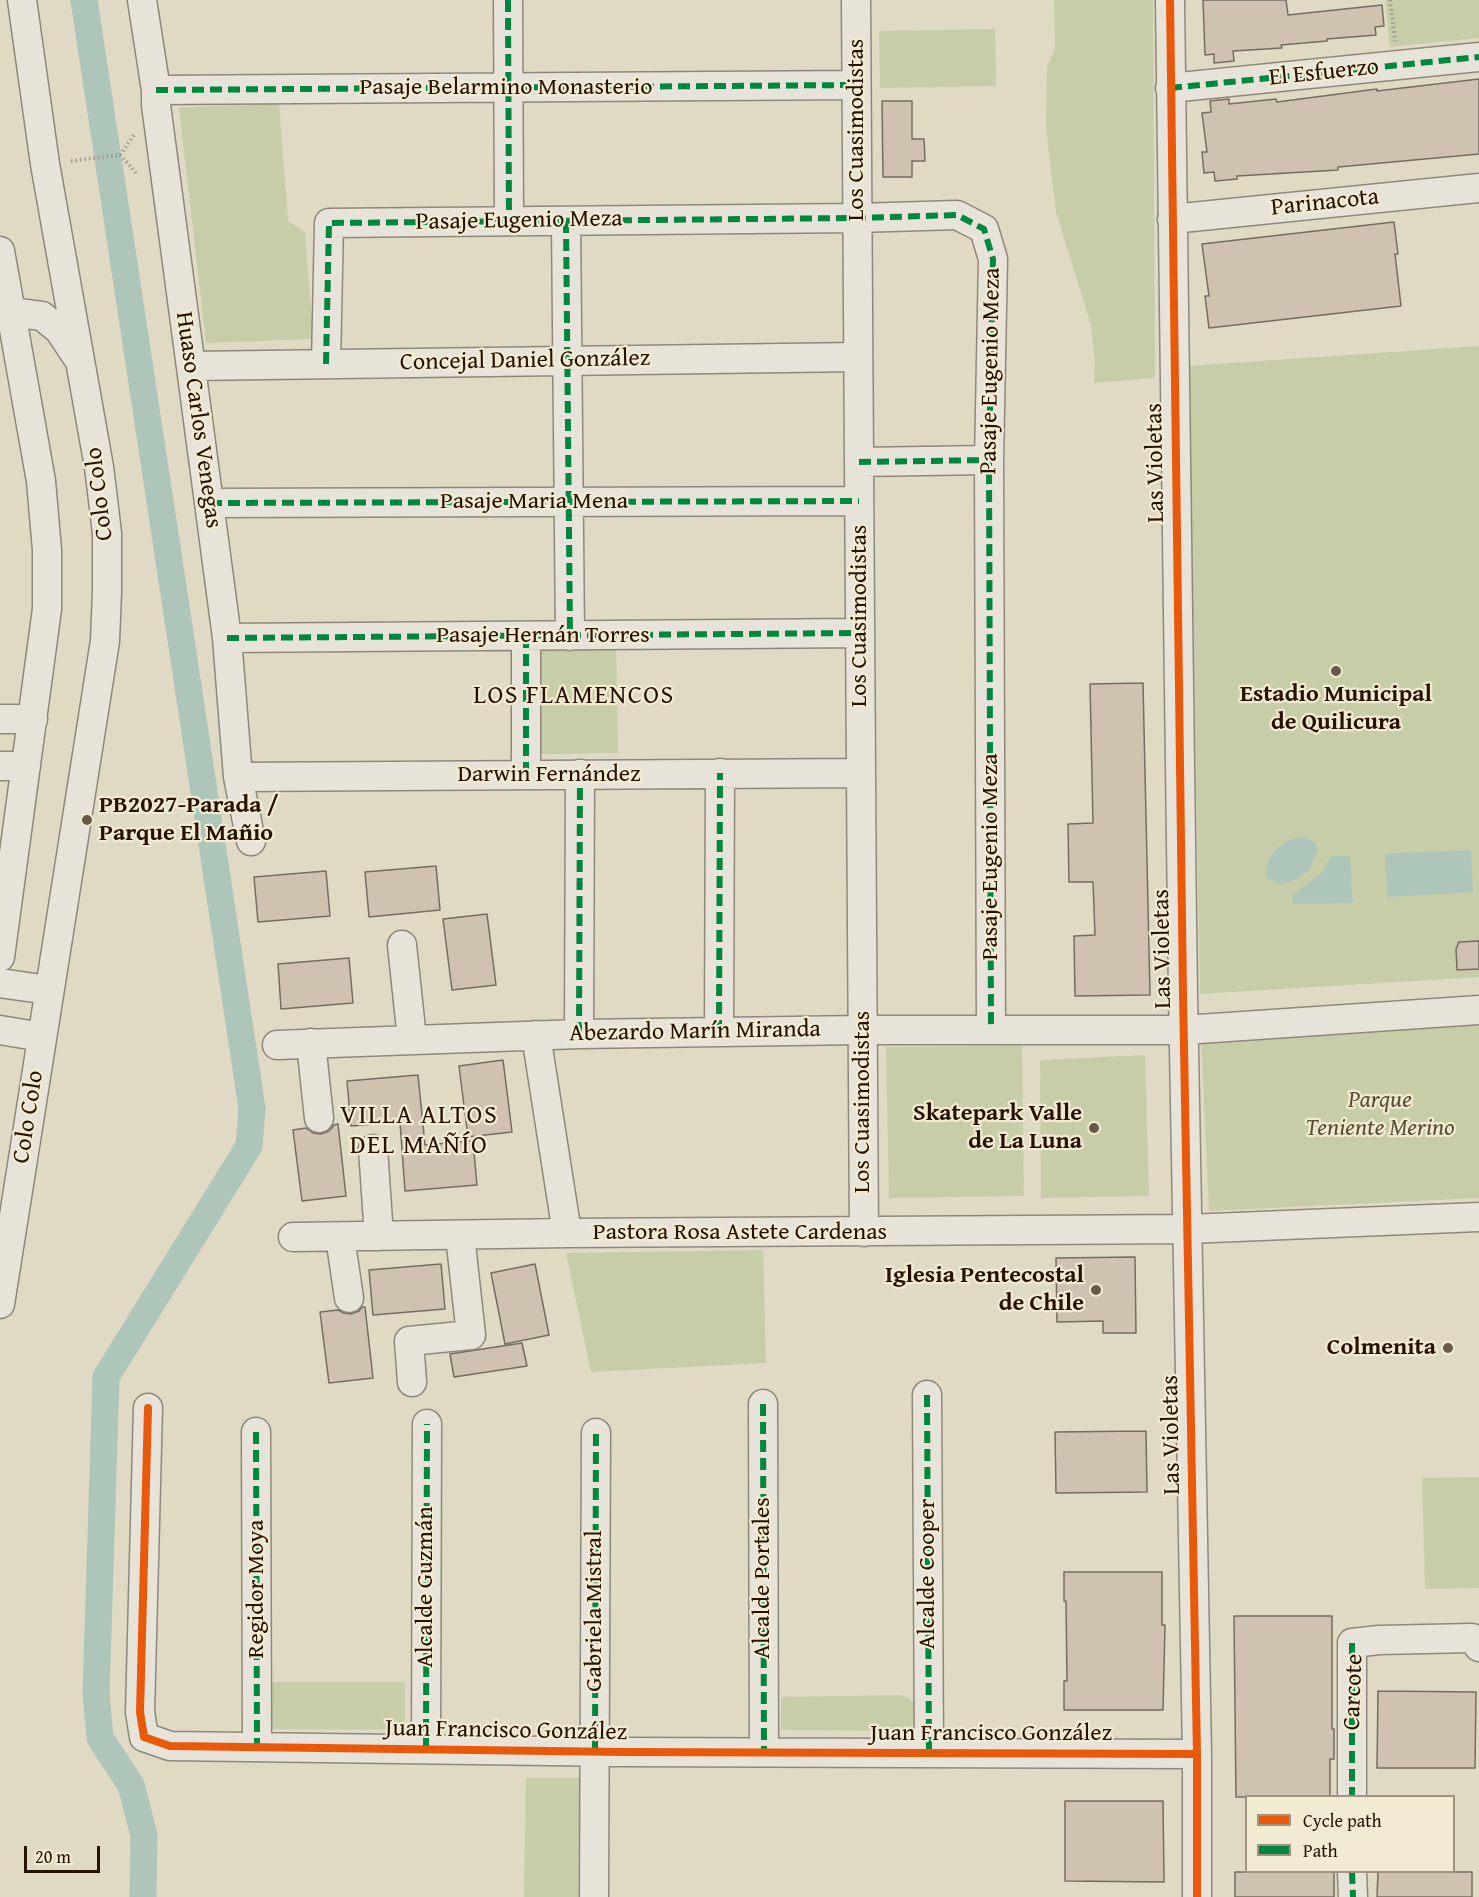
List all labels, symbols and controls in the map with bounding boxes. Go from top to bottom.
street label: Los Cuasimodistas [843,39,871,221]
street label: El Esfuerzo [1268,53,1380,93]
street label: Pasaje Belarmino Monasterio [359,74,653,102]
street label: Parinacota [1270,183,1380,223]
street label: Pasaje Eugenio Meza [415,205,623,237]
street label: Pasaje Eugenio Meza [975,267,1007,475]
street label: Huaso Carlos Venegas [169,310,227,530]
street label: Concejal Daniel González [400,344,650,378]
street label: Las Violetas [1141,403,1171,523]
street label: Colo Colo [80,446,120,542]
street label: Pasaje Maria Mena [440,488,628,516]
street label: Los Cuasimodistas [846,525,874,707]
street label: Pasaje Hernán Torres [436,622,650,650]
marker: Estadio Municipal de Quilicura [1329,664,1343,678]
district label: LOS FLAMENCOS [473,680,675,712]
place label: Estadio Municipal de Quilicura [1240,681,1432,737]
street label: Pasaje Eugenio Meza [977,754,1005,960]
street label: Darwin Fernández [457,761,641,789]
place label: PB2027-Parada / Parque El Mañio [99,792,278,848]
marker: PB2027-Parada / Parque El Mañio [80,813,94,827]
street label: Las Violetas [1148,889,1178,1009]
street label: Los Cuasimodistas [849,1011,877,1193]
street label: Abezardo Marín Miranda [569,1015,821,1049]
street label: Colo Colo [7,1068,51,1166]
park label: Parque Teniente Merino [1306,1087,1454,1143]
district label: VILLA ALTOS DEL MAÑÍO [340,1100,498,1162]
place label: Skatepark Valle de La Luna [913,1100,1082,1156]
marker: Skatepark Valle de La Luna [1087,1121,1101,1135]
street label: Pastora Rosa Astete Cardenas [593,1219,887,1247]
place label: Iglesia Pentecostal de Chile [885,1262,1084,1318]
marker: Iglesia Pentecostal de Chile [1089,1283,1103,1297]
place label: Colmenita [1327,1334,1436,1362]
marker: Colmenita [1441,1341,1455,1355]
street label: Las Violetas [1157,1375,1187,1495]
street label: Alcalde Portales [749,1497,777,1659]
street label: Alcalde Cooper [914,1498,942,1650]
street label: Alcalde Guzmán [412,1506,440,1668]
street label: Regidor Moya [243,1520,271,1658]
street label: Gabriela Mistral [581,1530,609,1692]
street label: Carcote [1338,1653,1370,1731]
street label: Juan Francisco González [385,1714,627,1748]
street label: Juan Francisco González [870,1720,1112,1748]
legend [1245,1795,1455,1873]
text: Cycle path [1303,1807,1382,1834]
scale bar [27,1834,104,1872]
text: Path [1303,1837,1338,1864]
text: 20 m [35,1843,71,1870]

